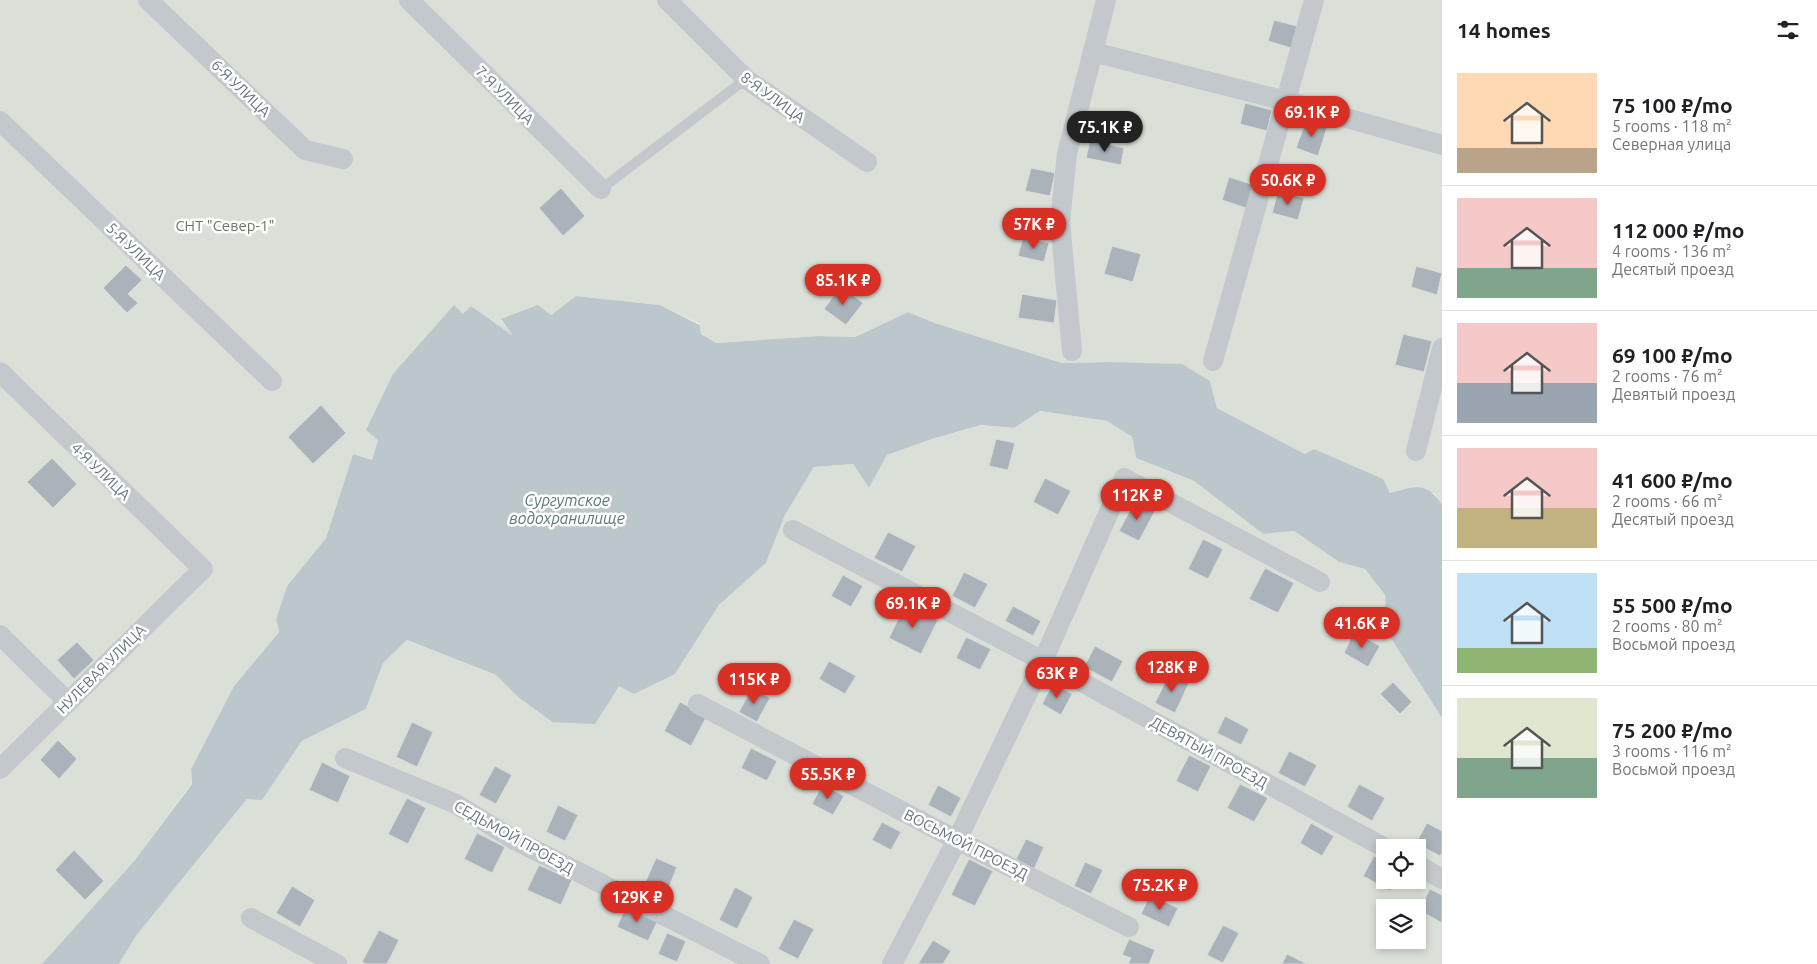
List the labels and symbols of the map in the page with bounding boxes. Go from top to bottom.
street label: 6-Я УЛИЦА [208,56,274,120]
street label: 7-Я УЛИЦА [472,62,538,128]
street label: 8-Я УЛИЦА [738,68,809,126]
pin: 69.1K ₽ [1266,96,1358,138]
pin: 75.1K ₽ [1059,110,1151,153]
pin: 50.6K ₽ [1242,164,1334,206]
pin: 57K ₽ [999,208,1069,250]
park label: СНТ "Север-1" [175,217,275,234]
street label: 5-Я УЛИЦА [103,219,169,283]
pin: 85.1K ₽ [797,264,889,306]
street label: 4-Я УЛИЦА [68,439,134,503]
pin: 112K ₽ [1096,478,1178,521]
water label: Сургутское водохранилище [509,491,625,527]
pin: 69.1K ₽ [867,586,959,629]
pin: 41.6K ₽ [1316,606,1408,649]
street label: НУЛЕВАЯ УЛИЦА [53,621,149,717]
pin: 128K ₽ [1131,650,1213,693]
pin: 63K ₽ [1022,656,1092,699]
pin: 115K ₽ [713,662,795,705]
street label: ДЕВЯТЫЙ ПРОЕЗД [1148,713,1270,791]
pin: 55.5K ₽ [782,758,874,800]
street label: СЕДЬМОЙ ПРОЕЗД [451,797,577,877]
street label: ВОСЬМОЙ ПРОЕЗД [901,805,1031,883]
pin: 75.2K ₽ [1114,868,1206,911]
pin: 129K ₽ [596,880,678,923]

